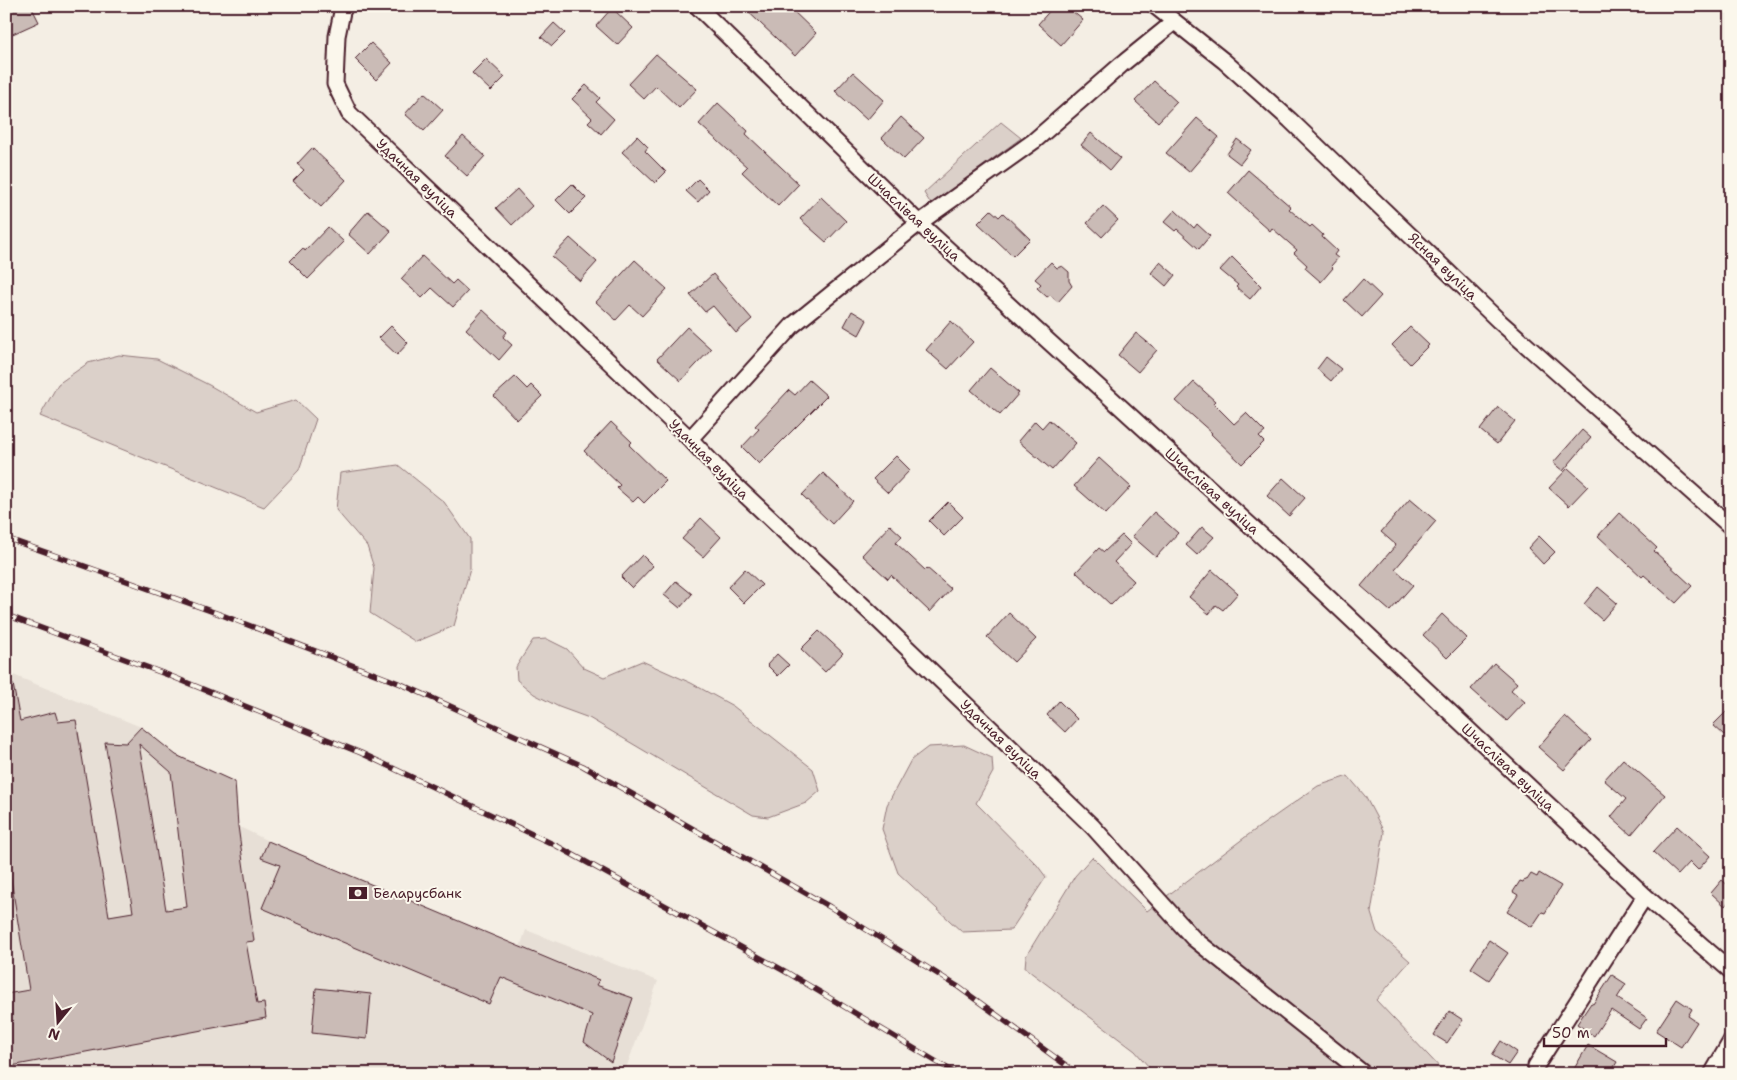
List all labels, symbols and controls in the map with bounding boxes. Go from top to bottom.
street label: Удачная вуліца [373,135,462,222]
street label: Шчаслівая вуліца [864,169,965,265]
street label: Ясная вуліца [1405,229,1481,304]
street label: Удачная вуліца [665,415,753,503]
street label: Шчаслівая вуліца [1161,444,1263,538]
street label: Удачная вуліца [957,696,1046,783]
street label: Шчаслівая вуліца [1458,719,1559,815]
bank icon: Беларусбанк [347,882,369,904]
place label: Беларусбанк [373,884,462,902]
north arrow [32,998,82,1048]
scale bar [1544,1015,1667,1047]
text: 50 m [1552,1023,1590,1043]
text: N [46,1024,62,1045]

